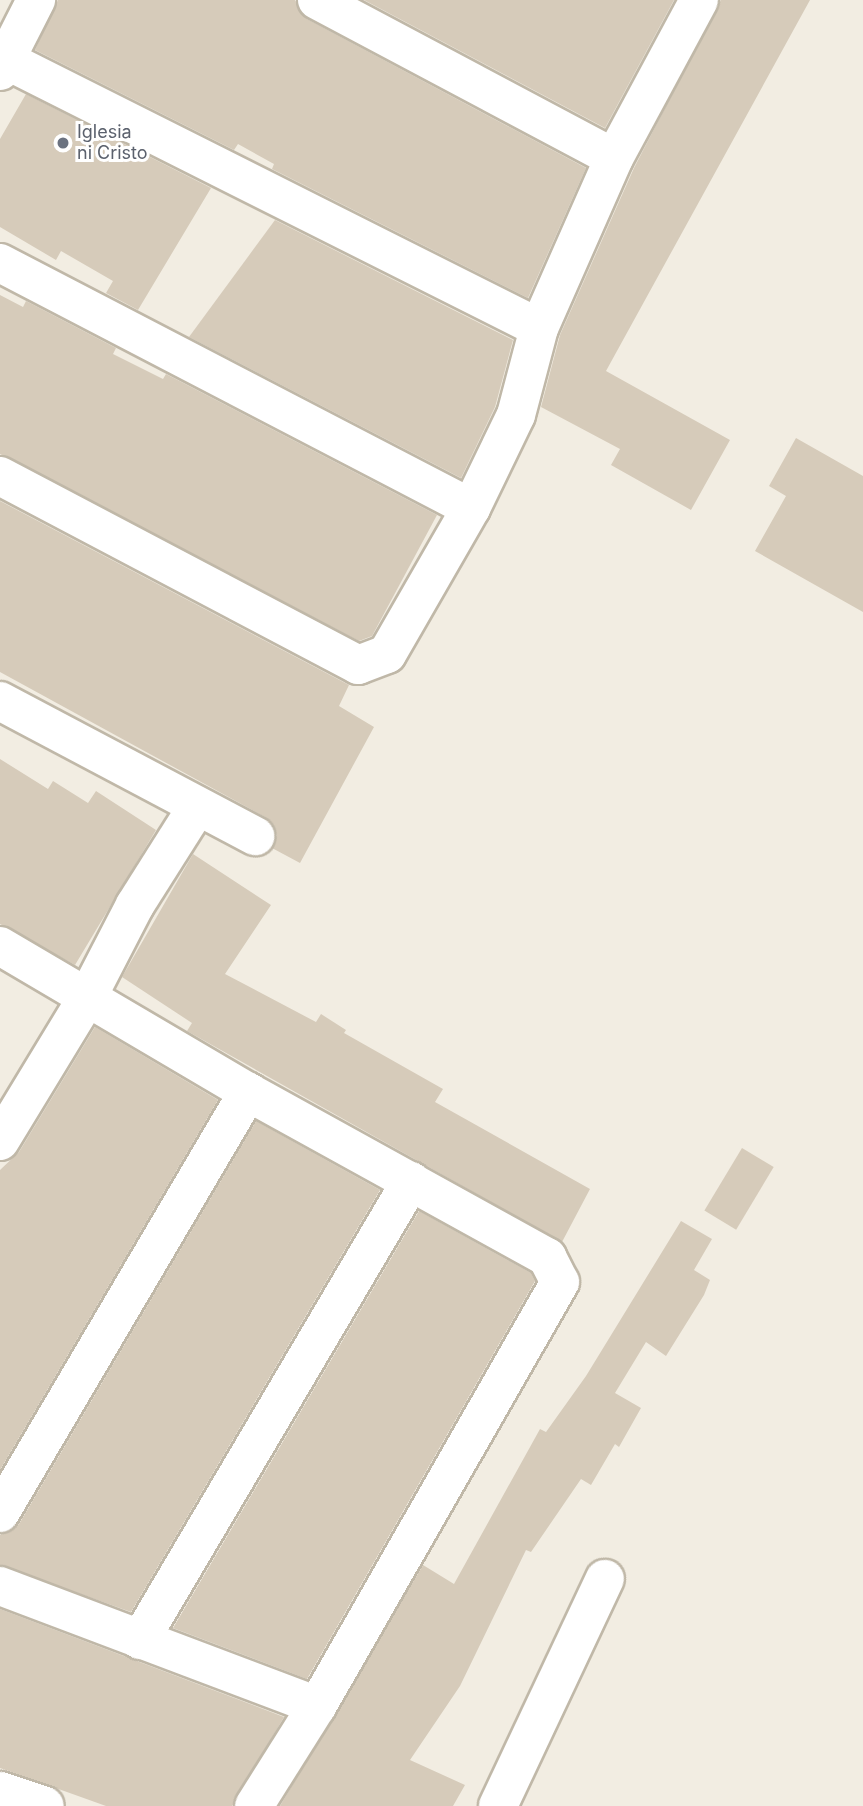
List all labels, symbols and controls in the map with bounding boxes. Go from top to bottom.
place label: Iglesia ni Cristo [77,122,148,164]
marker: Iglesia ni Cristo [55,135,71,151]

